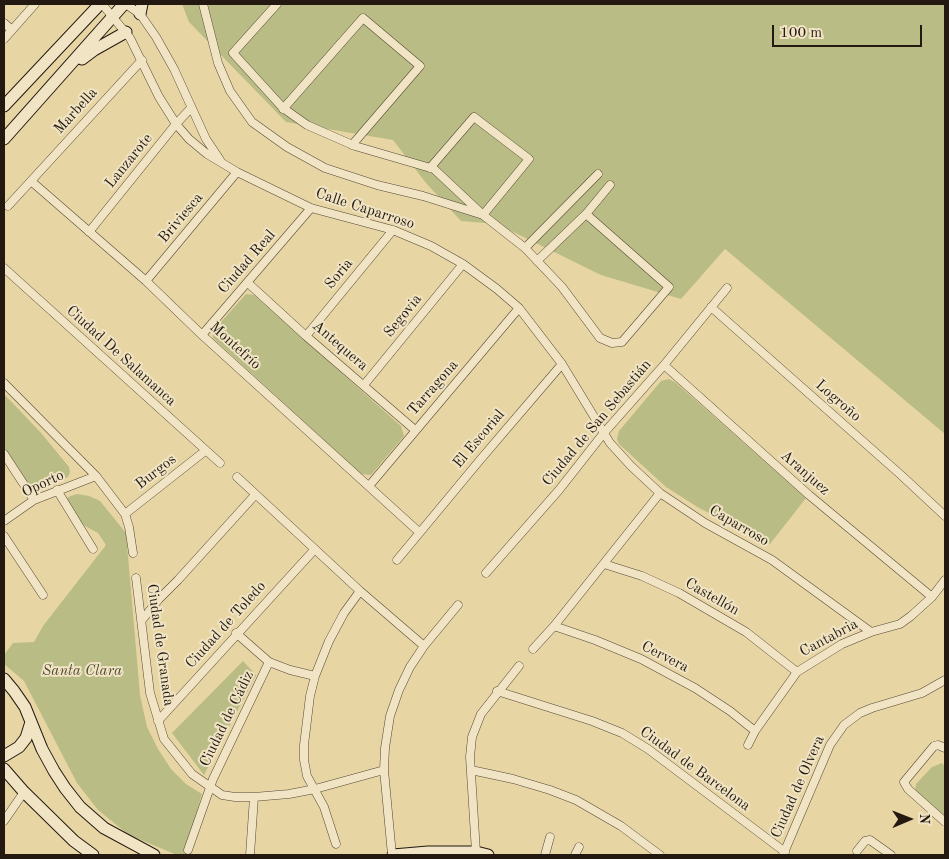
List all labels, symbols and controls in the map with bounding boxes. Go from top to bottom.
scale bar [774,15,924,47]
text: 100 m [780,26,822,41]
street label: Marbella [51,84,101,138]
street label: Lanzarote [101,130,157,192]
street label: Calle Caparroso [313,185,417,233]
street label: Briviesca [155,189,207,247]
street label: Ciudad Real [214,226,280,298]
street label: Soria [321,255,357,293]
street label: Segovia [380,291,426,341]
street label: Ciudad De Salamanca [62,302,180,410]
street label: Antequera [309,317,371,375]
street label: Montefrío [206,318,264,374]
street label: Tarragona [404,356,462,420]
street label: Ciudad de San Sebastián [539,356,655,490]
street label: Logroño [811,376,865,426]
street label: El Escorial [449,406,509,472]
street label: Aranjuez [777,447,833,499]
street label: Burgos [132,451,180,493]
street label: Oporto [19,466,67,502]
street label: Caparroso [706,502,772,550]
street label: Castellón [682,574,742,620]
street label: Ciudad de Toledo [182,577,270,673]
street label: Ciudad de Granada [142,583,178,707]
street label: Cantabria [797,615,861,661]
street label: Cervera [638,637,692,677]
park label: Santa Clara [42,662,122,680]
street label: Ciudad de Cádiz [196,668,258,770]
street label: Ciudad de Barcelona [636,723,754,815]
street label: Ciudad de Olvera [767,733,829,841]
north arrow [884,794,934,844]
text: N [917,813,931,824]

